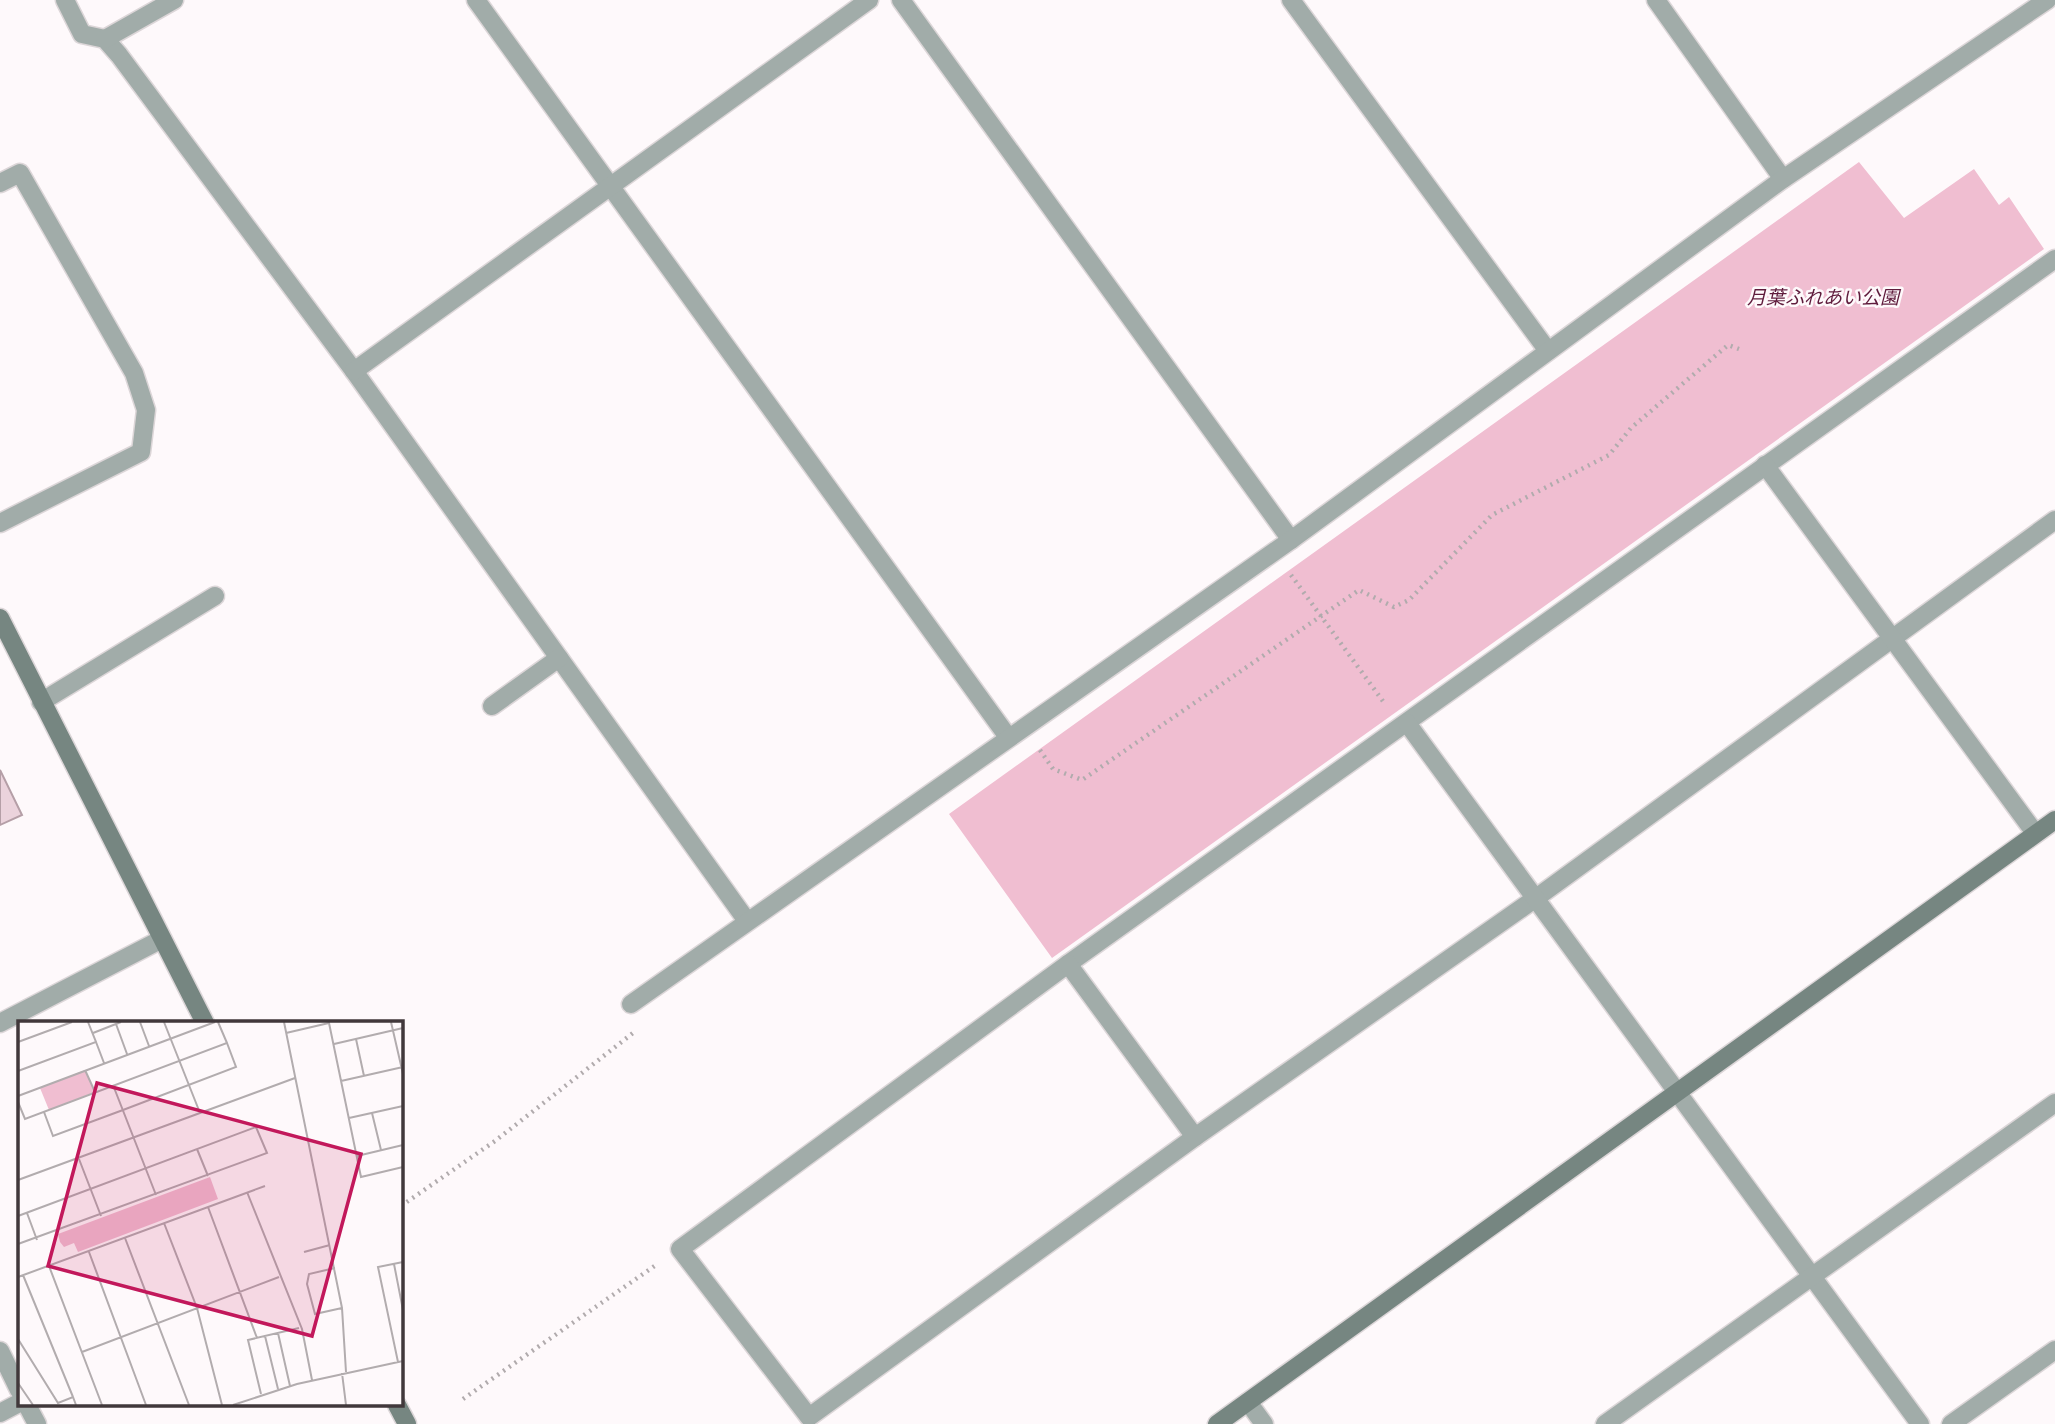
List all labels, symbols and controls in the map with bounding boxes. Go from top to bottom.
park label: 月葉ふれあい公園 [1747,287,1902,308]
inset map [18,1021,402,1406]

